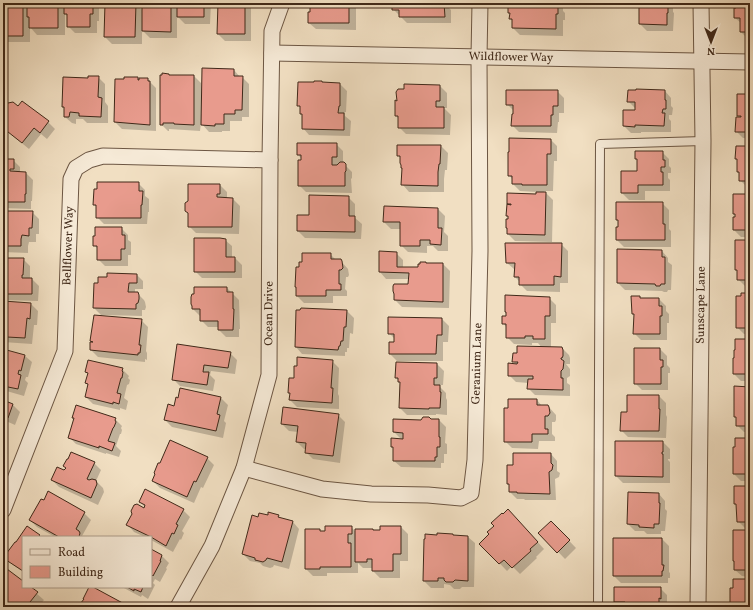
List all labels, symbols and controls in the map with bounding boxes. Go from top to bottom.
north arrow [691,22,731,62]
text: N [707,43,715,58]
street label: Wildflower Way [468,49,554,66]
street label: Bellflower Way [59,205,78,286]
street label: Sunscape Lane [693,266,710,344]
street label: Ocean Drive [261,281,277,346]
street label: Geranium Lane [468,322,486,405]
legend [22,536,152,588]
text: Road [58,545,85,561]
text: Building [58,565,103,581]

